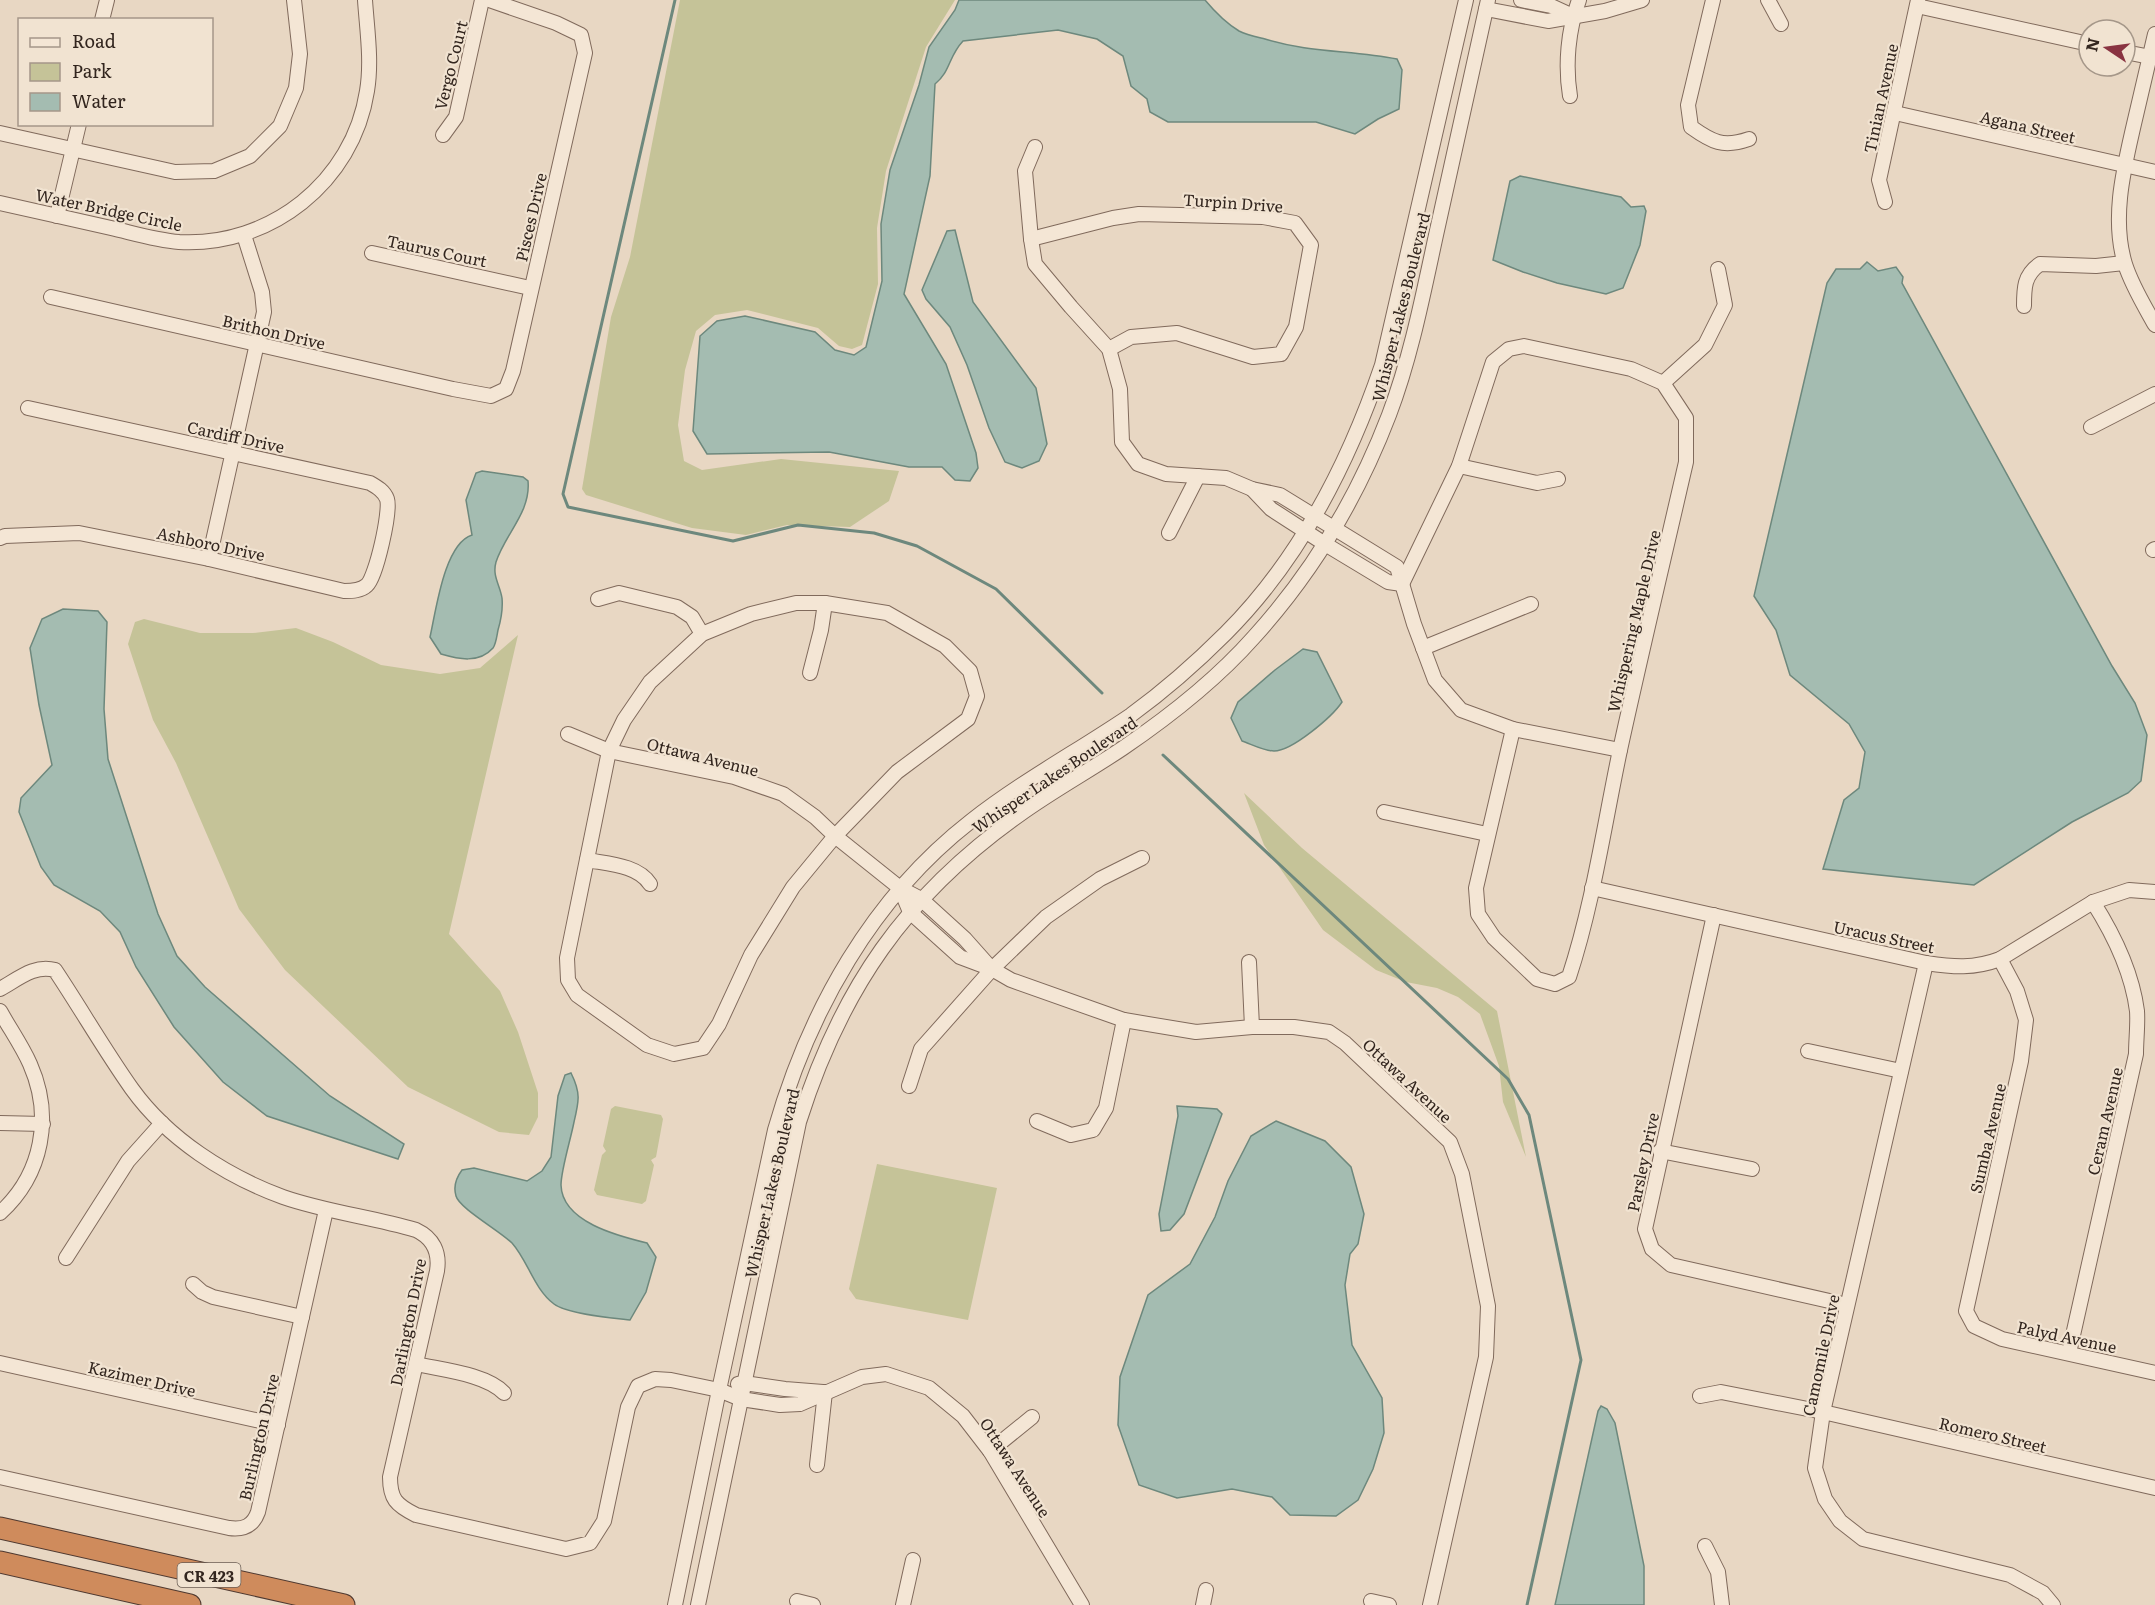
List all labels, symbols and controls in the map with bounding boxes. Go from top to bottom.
street label: Vergo Court [427,17,473,112]
legend [18,18,213,126]
north arrow [2077,18,2137,78]
text: Road [72,27,116,54]
text: N [2078,35,2105,54]
street label: Tinian Avenue [1857,41,1903,155]
text: Park [72,57,113,84]
text: Water [72,87,126,114]
street label: Agana Street [1978,103,2079,149]
street label: Pisces Drive [508,170,552,264]
street label: Water Bridge Circle [33,182,185,236]
street label: Turpin Drive [1182,187,1284,217]
street label: Whisper Lakes Boulevard [1365,210,1435,404]
street label: Taurus Court [385,228,490,272]
street label: Brithon Drive [220,307,328,355]
street label: Cardiff Drive [185,414,287,458]
street label: Ashboro Drive [155,520,267,566]
street label: Whispering Maple Drive [1600,527,1666,715]
street label: Whisper Lakes Boulevard [967,710,1141,838]
street label: Ottawa Avenue [645,730,761,782]
street label: Uracus Street [1831,914,1937,959]
street label: Ottawa Avenue [1358,1032,1458,1128]
street label: Ceram Avenue [2080,1065,2128,1177]
street label: Sumba Avenue [1963,1081,2011,1195]
street label: Whisper Lakes Boulevard [737,1085,805,1280]
street label: Parsley Drive [1620,1110,1664,1214]
street label: Darlington Drive [383,1256,431,1388]
street label: Camomile Drive [1795,1292,1845,1418]
street label: Palyd Avenue [2015,1314,2119,1358]
street label: Kazimer Drive [86,1354,198,1402]
street label: Burlington Drive [232,1371,284,1503]
street label: Romero Street [1937,1410,2050,1458]
street label: Ottawa Avenue [975,1412,1057,1522]
road number: CR 423 [178,1563,240,1587]

